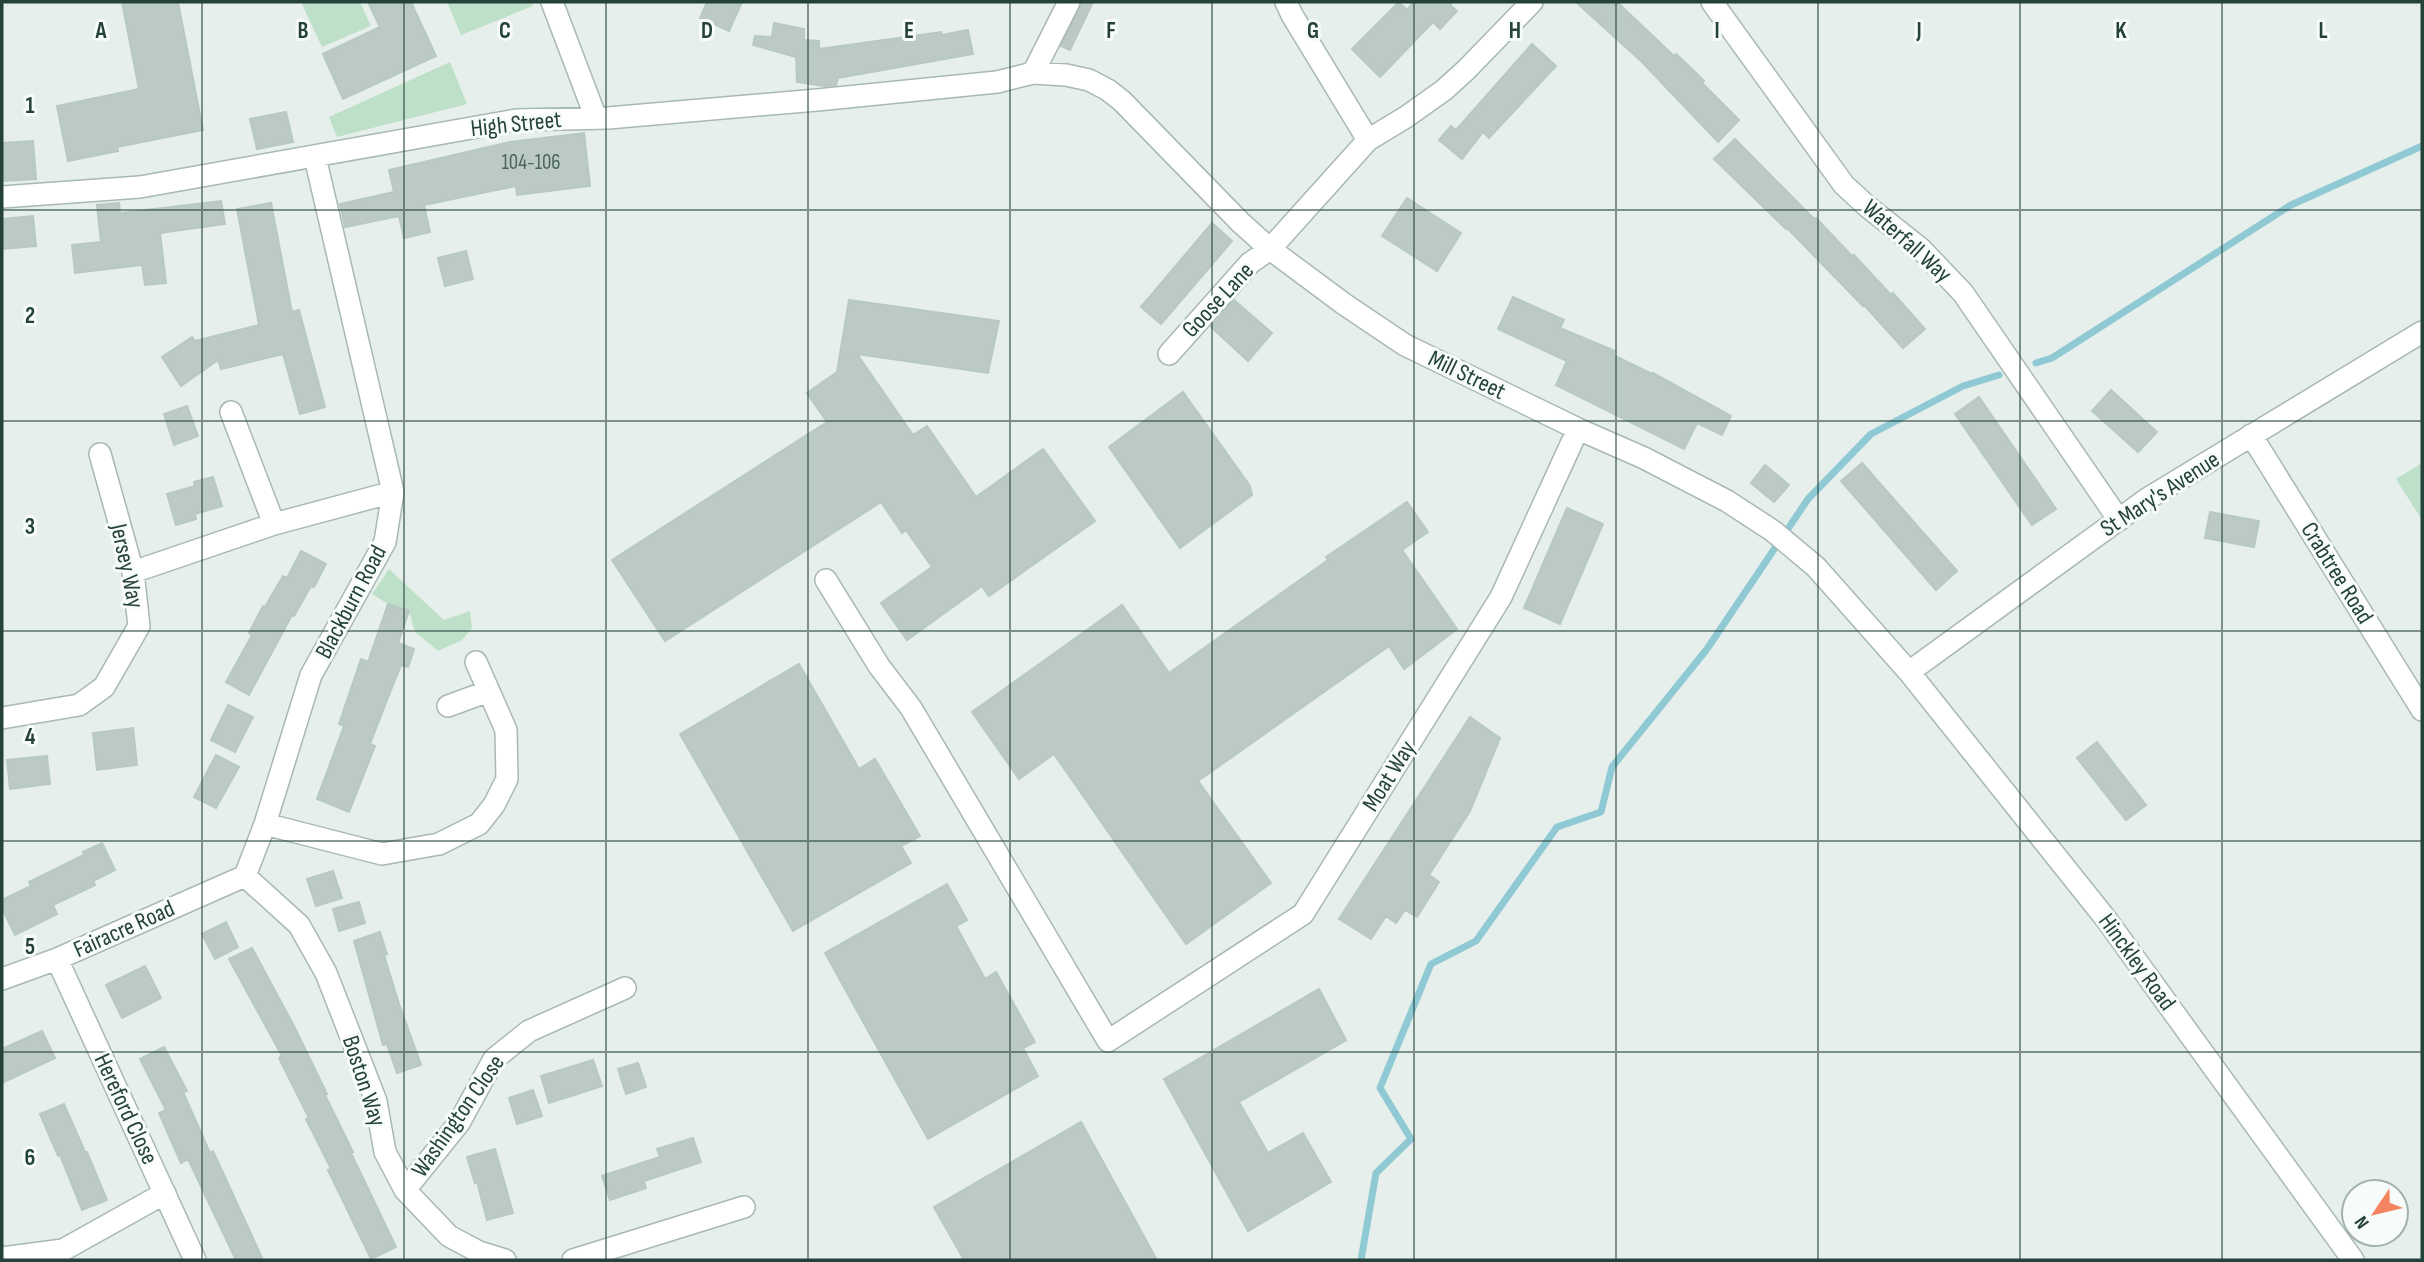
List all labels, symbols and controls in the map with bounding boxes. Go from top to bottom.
text: A [95,17,108,45]
text: B [298,17,309,45]
text: C [499,17,511,45]
text: D [701,17,713,45]
text: E [904,17,914,45]
text: F [1106,17,1116,45]
text: G [1307,17,1319,45]
text: H [1509,17,1521,45]
text: I [1714,17,1720,45]
text: J [1915,17,1922,45]
text: K [2115,17,2127,45]
text: L [2318,17,2328,45]
text: 1 [25,92,35,120]
street label: High Street [469,105,563,143]
house number: 104-106 [501,150,561,175]
street label: Waterfall Way [1856,193,1958,289]
street label: Goose Lane [1176,256,1260,344]
text: 2 [25,302,35,330]
street label: Mill Street [1424,344,1510,406]
street label: St Mary's Avenue [2095,445,2225,543]
text: 3 [25,513,35,541]
street label: Crabtree Road [2294,517,2380,629]
street label: Jersey Way [104,520,150,611]
street label: Blackburn Road [309,540,393,664]
text: 4 [25,723,36,751]
street label: Moat Way [1356,735,1422,817]
street label: Fairacre Road [69,894,179,964]
street label: Hinckley Road [2092,908,2182,1016]
text: 5 [25,933,35,961]
street label: Boston Way [336,1032,392,1130]
street label: Hereford Close [88,1049,164,1169]
street label: Washington Close [405,1049,511,1183]
text: 6 [25,1144,35,1172]
north arrow [2340,1178,2410,1248]
text: N [2350,1211,2375,1233]

